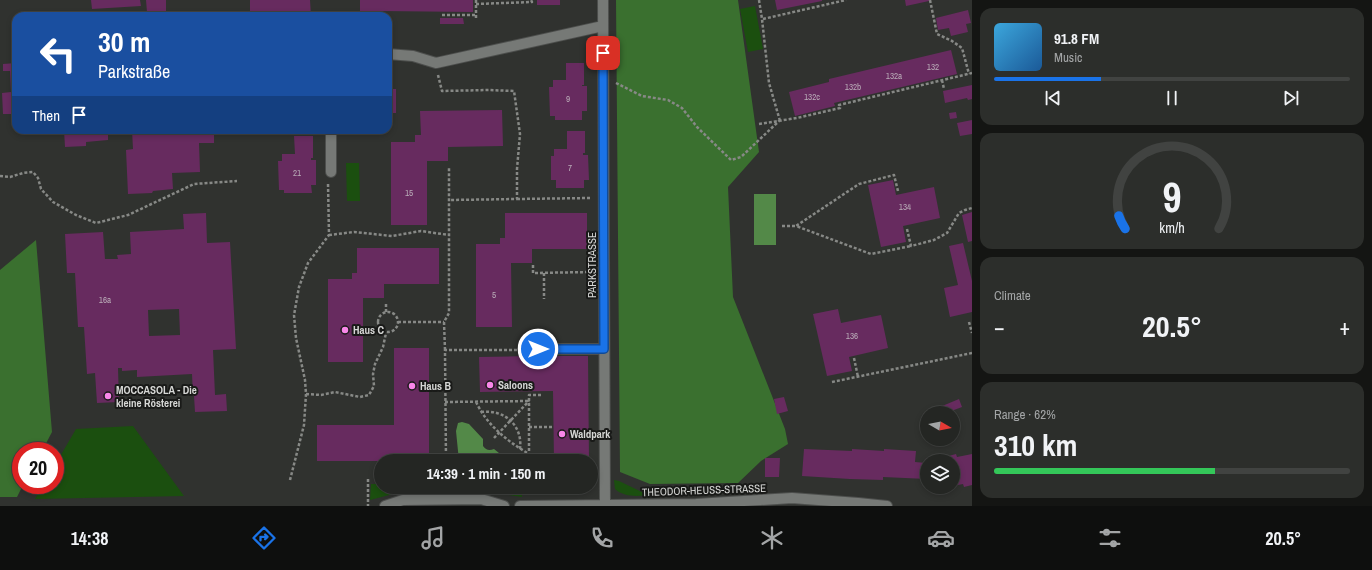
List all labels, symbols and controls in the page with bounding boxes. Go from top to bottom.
text: 30 m [98,23,150,61]
icon: left [32,28,84,80]
text: 91.8 FM [1054,28,1099,49]
pin [586,36,620,70]
icon: arrive [592,42,614,64]
text: Music [1054,49,1082,66]
text: Parkstraße [98,59,170,84]
house number: 132 [927,61,939,73]
house number: 132a [886,70,902,82]
house number: 132b [845,81,861,93]
icon: previous [1042,87,1064,109]
icon: pause [1161,87,1183,109]
icon: next [1280,87,1302,109]
house number: 132c [804,91,820,103]
house number: 9 [566,93,570,105]
icon: arrive [68,104,90,126]
text: Then [32,105,60,126]
house number: 7 [568,162,572,174]
house number: 21 [293,167,301,179]
text: 9 [1163,169,1181,225]
house number: 15 [405,187,413,199]
house number: 134 [899,201,911,213]
text: km/h [1159,217,1185,236]
street label: PARKSTRASSE [585,232,599,298]
text: Climate [994,287,1031,304]
house number: 5 [492,289,496,301]
house number: 16a [99,294,111,306]
text: 20.5° [1142,306,1202,346]
text: − [994,312,1005,342]
text: + [1339,312,1350,342]
place label: Haus C [353,323,385,337]
marker: Haus C [340,325,350,335]
position arrow [517,328,559,370]
house number: 136 [846,330,858,342]
place label: Saloons [498,378,533,392]
place label: Haus B [420,379,452,393]
marker: Saloons [485,380,495,390]
marker: Haus B [407,381,417,391]
place label: MOCCASOLA - Die kleine Rösterei [116,383,197,410]
marker: MOCCASOLA - Die kleine Rösterei [103,391,113,401]
north arrow [920,406,960,446]
map controls [920,406,960,494]
text: Range · 62% [994,406,1056,423]
text: 310 km [994,425,1077,465]
place label: Waldpark [570,427,611,441]
marker: Waldpark [557,429,567,439]
speed limit sign: 20 [12,442,64,494]
button: layers [920,454,960,494]
text: 14:39 · 1 min · 150 m [427,463,545,484]
street label: THEODOR-HEUSS-STRASSE [642,481,766,499]
icon: directions [250,524,278,552]
icon: music [419,524,447,552]
icon: phone [588,524,616,552]
icon: climate [758,524,786,552]
icon: car [927,524,955,552]
icon: filters [1096,524,1124,552]
text: 14:38 [71,526,108,551]
text: 20.5° [1265,526,1301,551]

